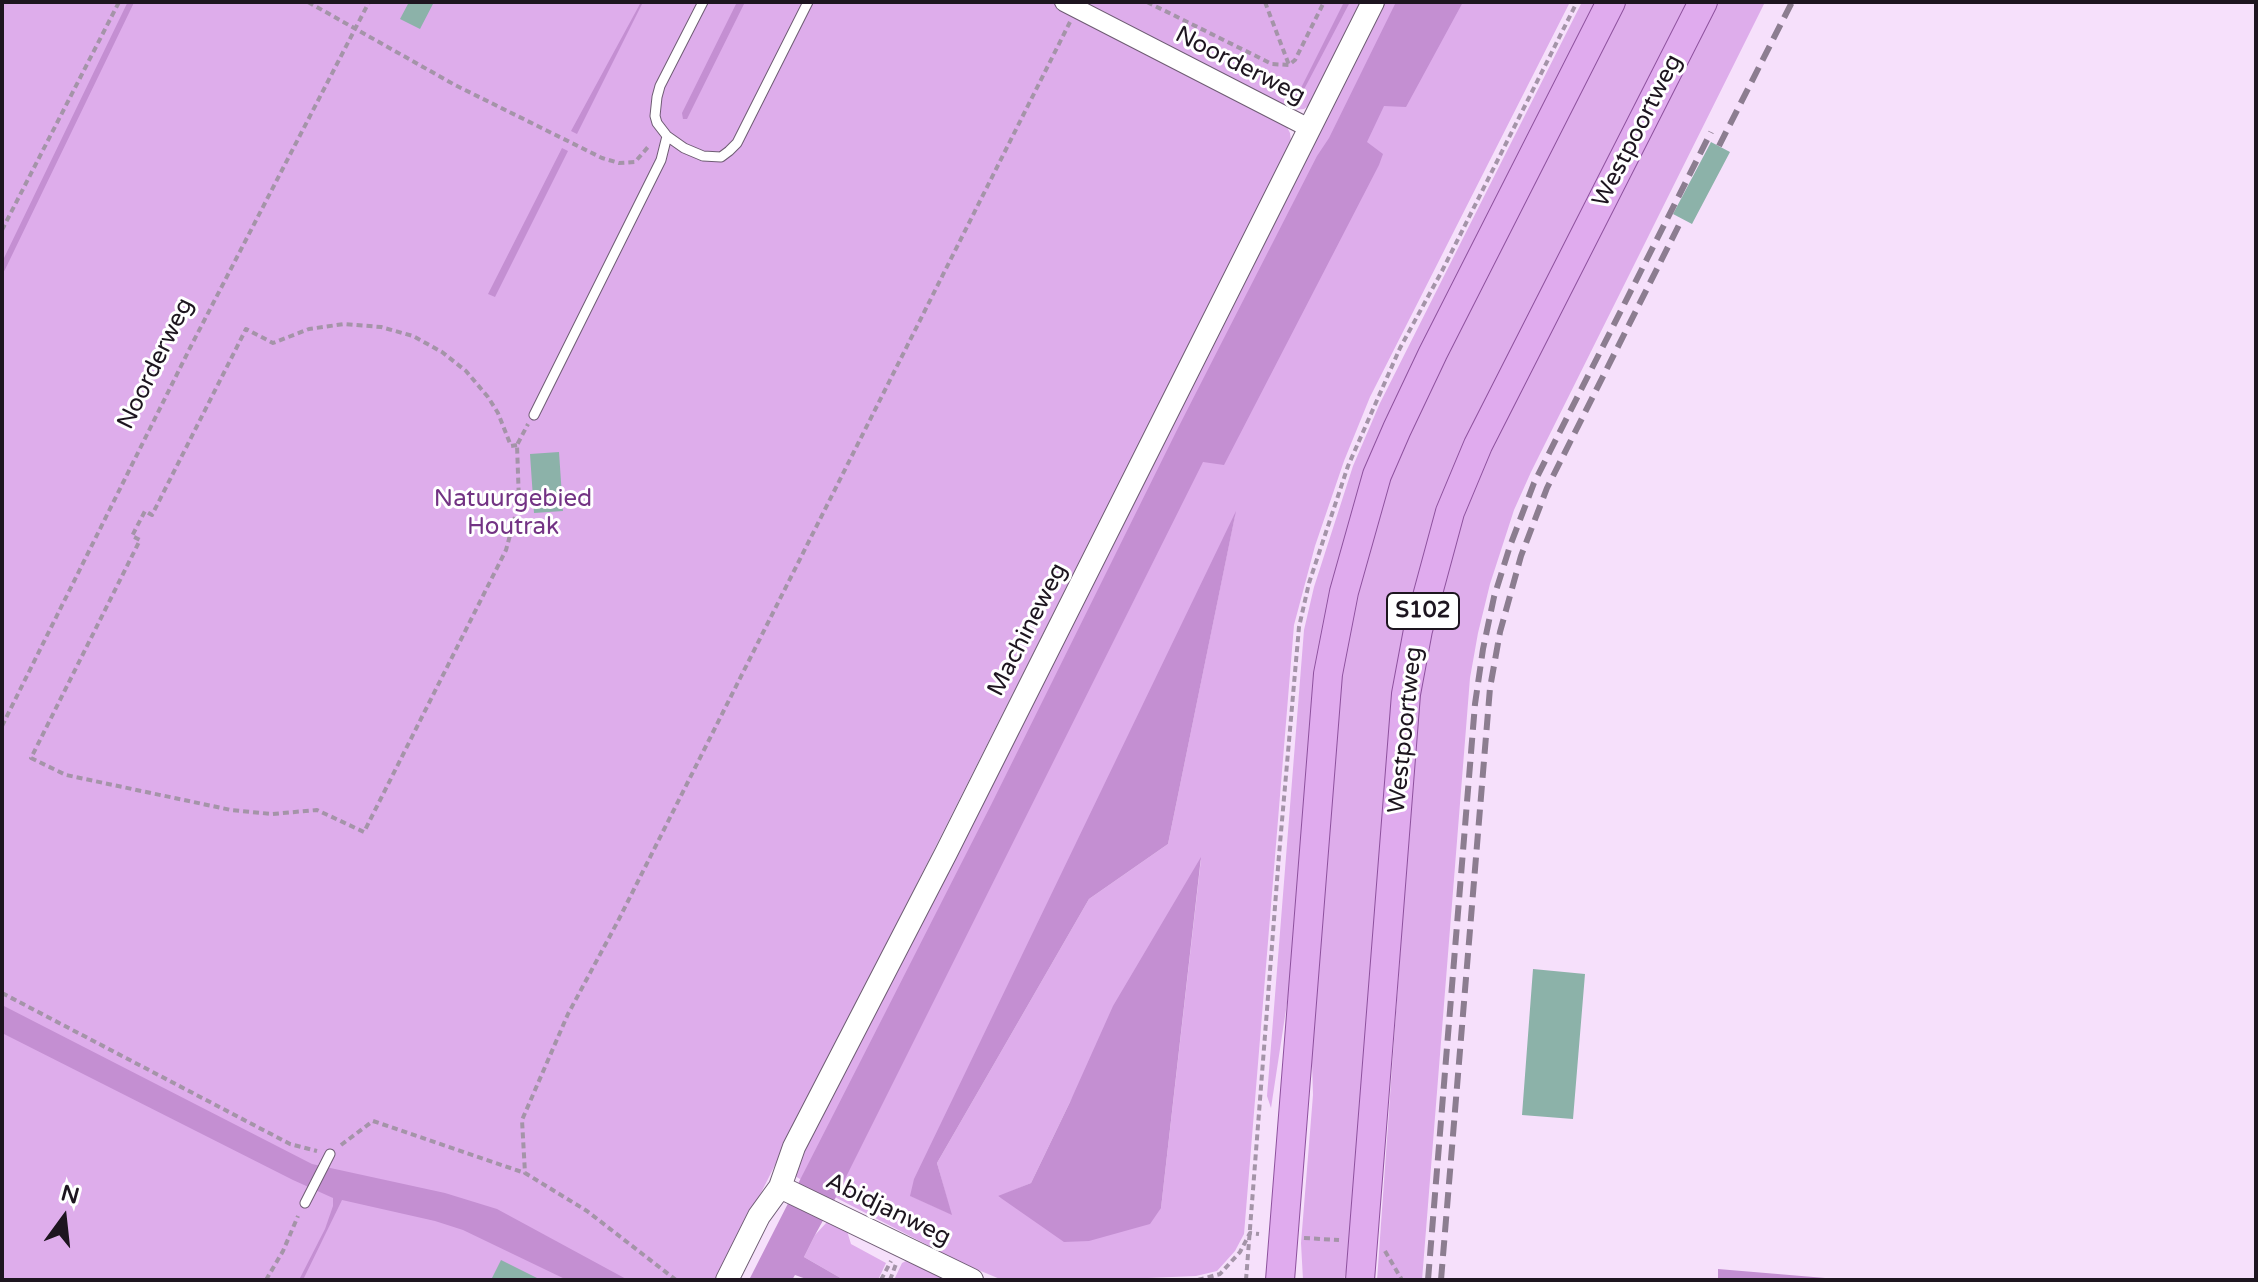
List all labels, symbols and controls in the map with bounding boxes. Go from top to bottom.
street label: Noorderweg [1170,21,1310,111]
street label: Westpoortweg [1587,50,1689,212]
street label: Noorderweg [112,294,200,434]
park label: Natuurgebied Houtrak [434,486,592,542]
street label: Machineweg [982,559,1074,701]
road number: S102 [1387,593,1459,629]
street label: Westpoortweg [1383,645,1429,815]
street label: Abidjanweg [821,1167,955,1253]
north arrow [24,1178,104,1258]
text: N [58,1180,82,1210]

